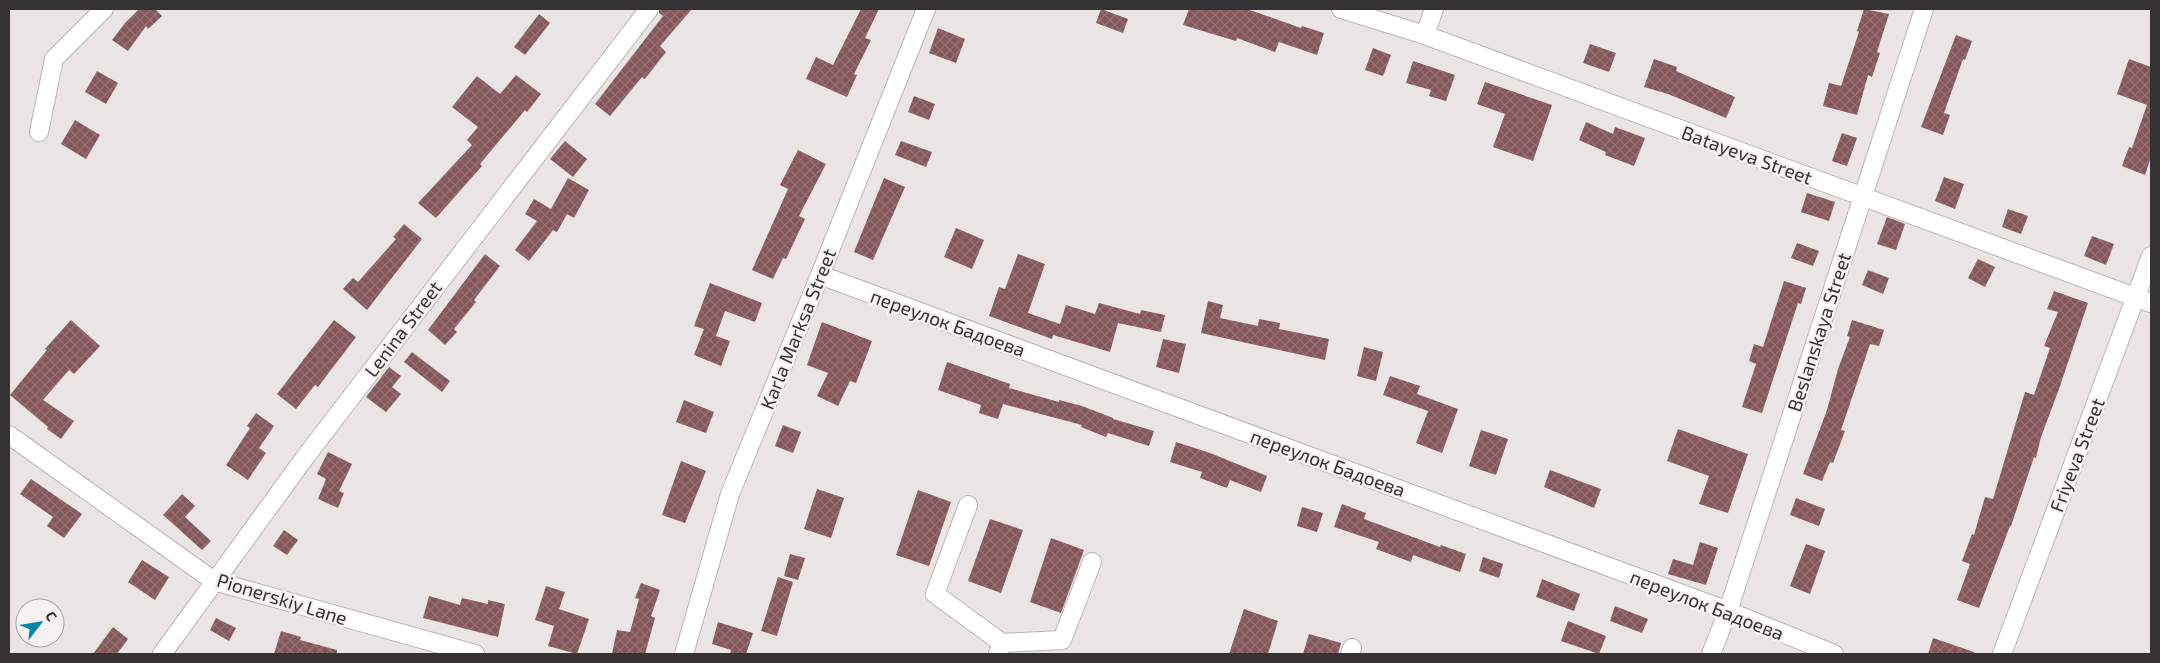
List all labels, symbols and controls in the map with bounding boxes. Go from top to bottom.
street label: Batayeva Street [1679,120,1816,189]
street label: Karla Marksa Street [755,245,840,412]
street label: Beslanskaya Street [1782,249,1855,414]
street label: Lenina Street [359,276,446,381]
street label: переулок Бадоева [867,284,1029,362]
street label: Friyeva Street [2044,395,2109,515]
street label: переулок Бадоева [1247,424,1409,502]
street label: переулок Бадоева [1627,565,1787,645]
street label: Pionerskiy Lane [214,568,350,629]
north arrow [15,598,65,648]
text: С [42,608,61,624]

